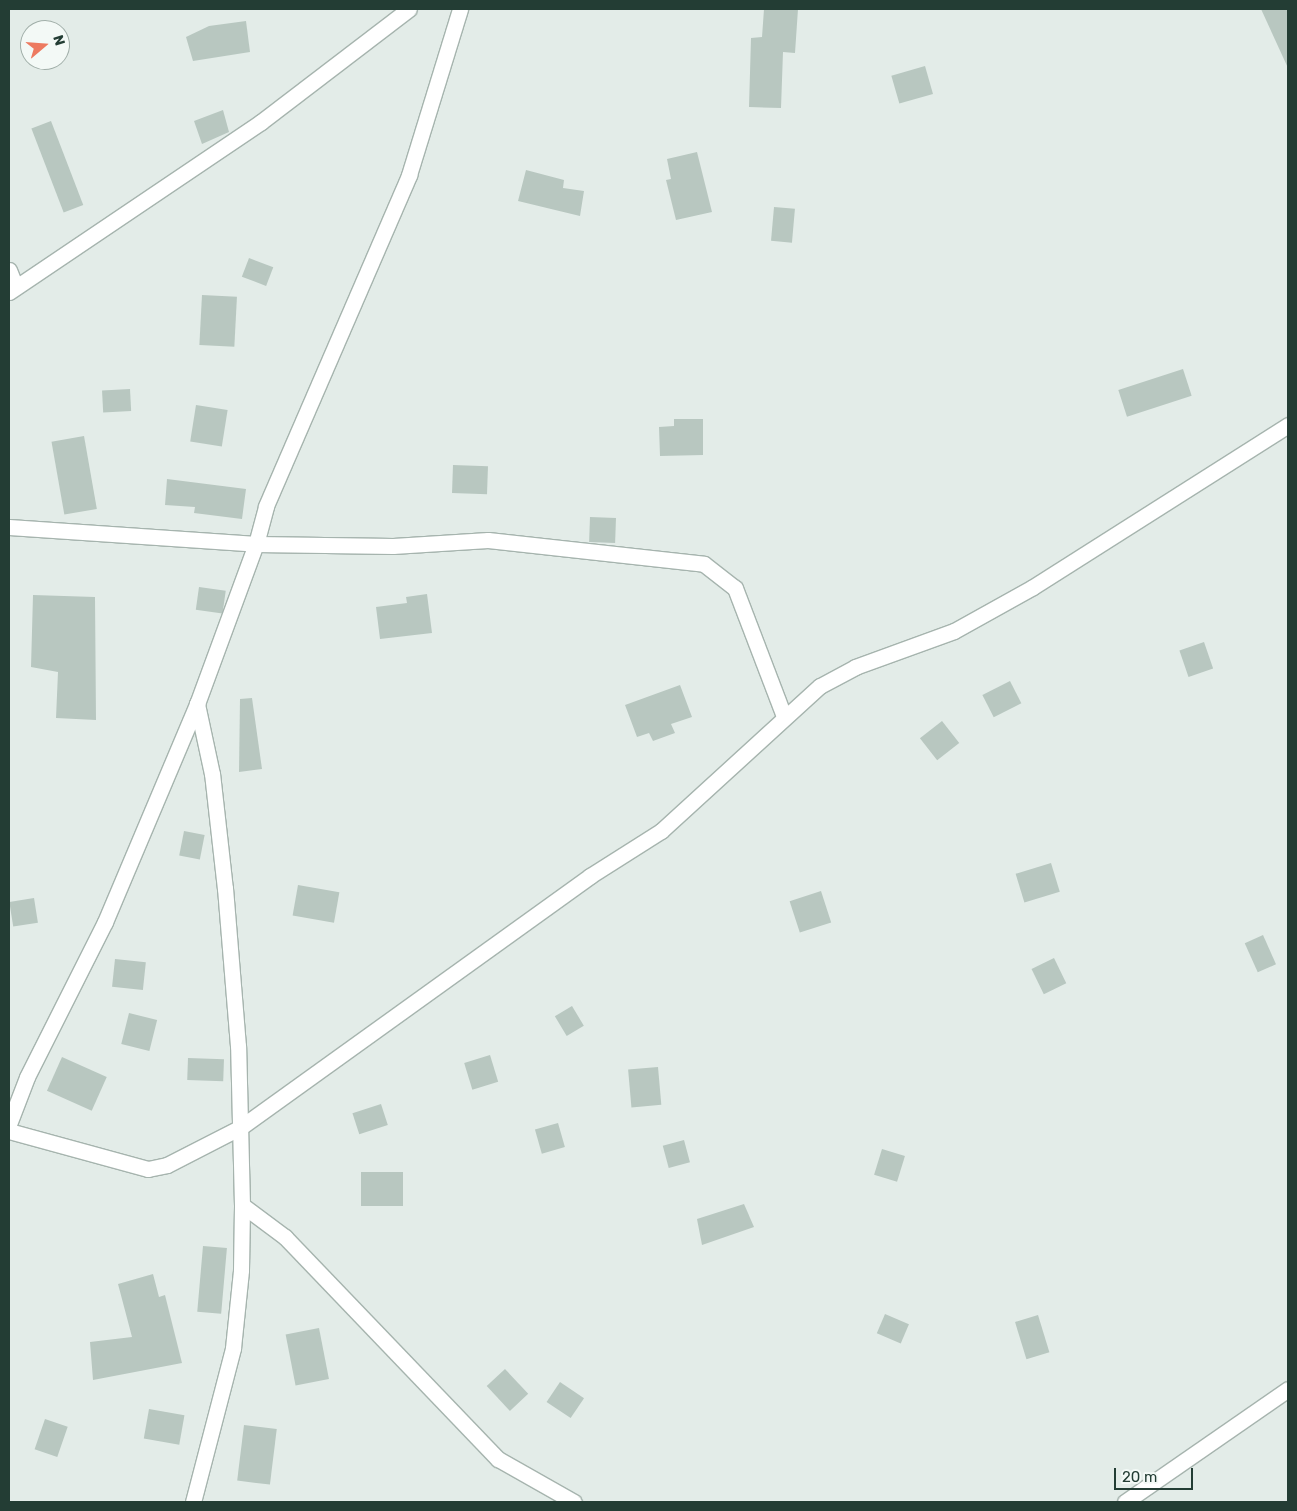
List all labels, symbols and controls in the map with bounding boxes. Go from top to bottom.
north arrow [20,20,70,70]
text: N [49,33,68,48]
scale bar [1117,1458,1196,1490]
text: 20 m [1122,1468,1157,1486]

